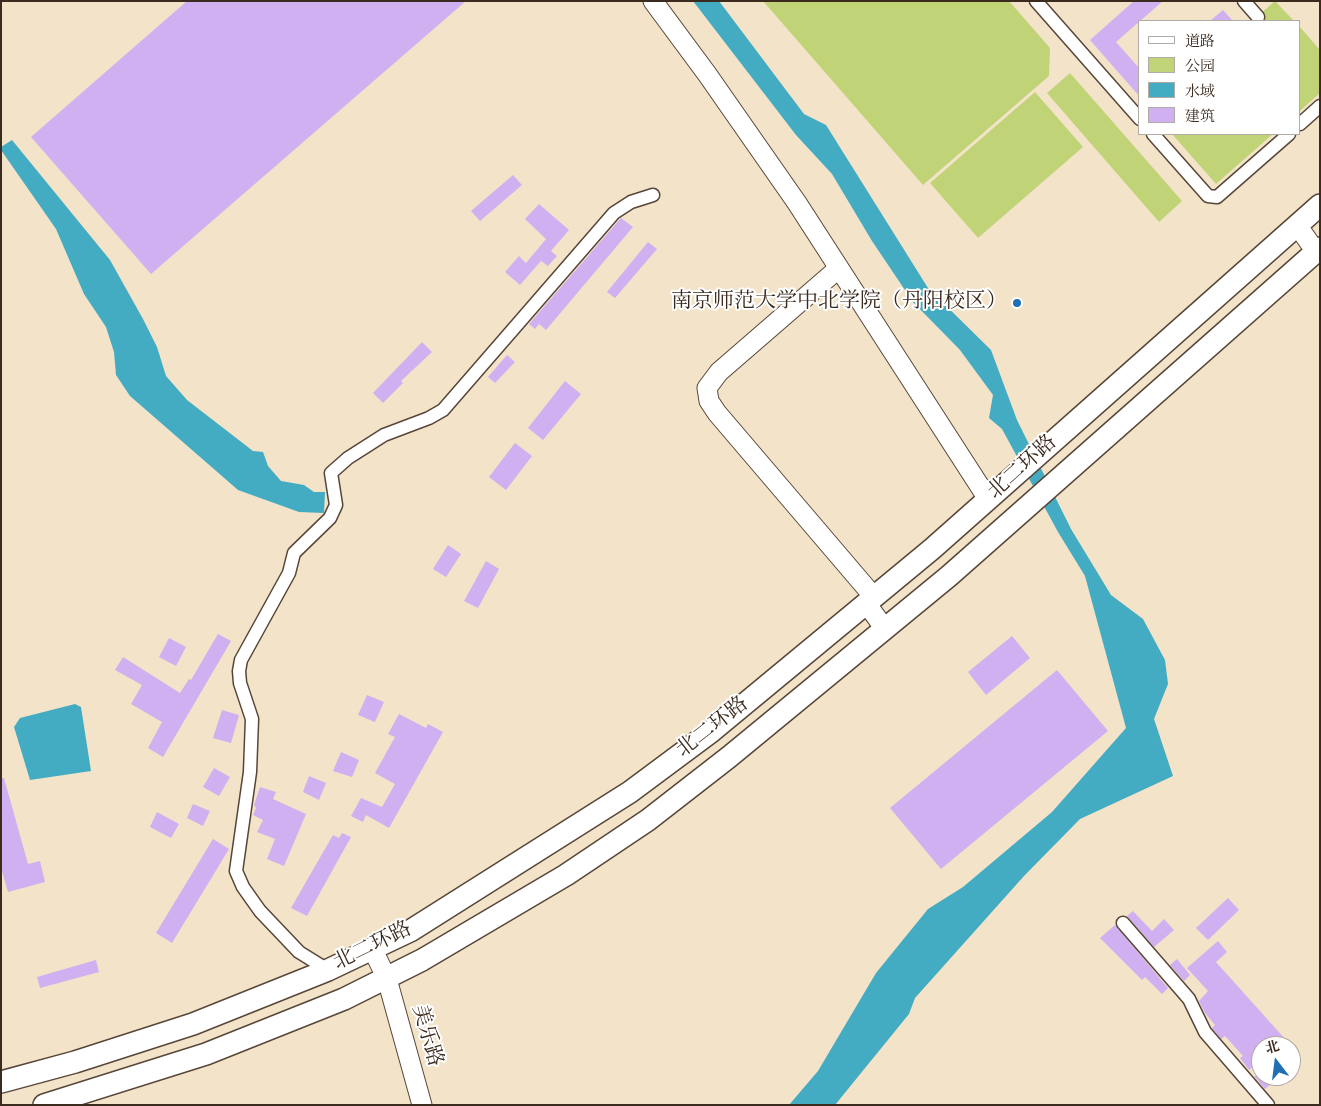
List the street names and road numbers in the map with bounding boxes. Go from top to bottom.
street label: 北二环路 [983,431,1063,505]
street label: 北二环路 [672,692,754,764]
street label: 北二环路 [330,917,416,977]
street label: 美乐路 [405,1002,447,1070]

